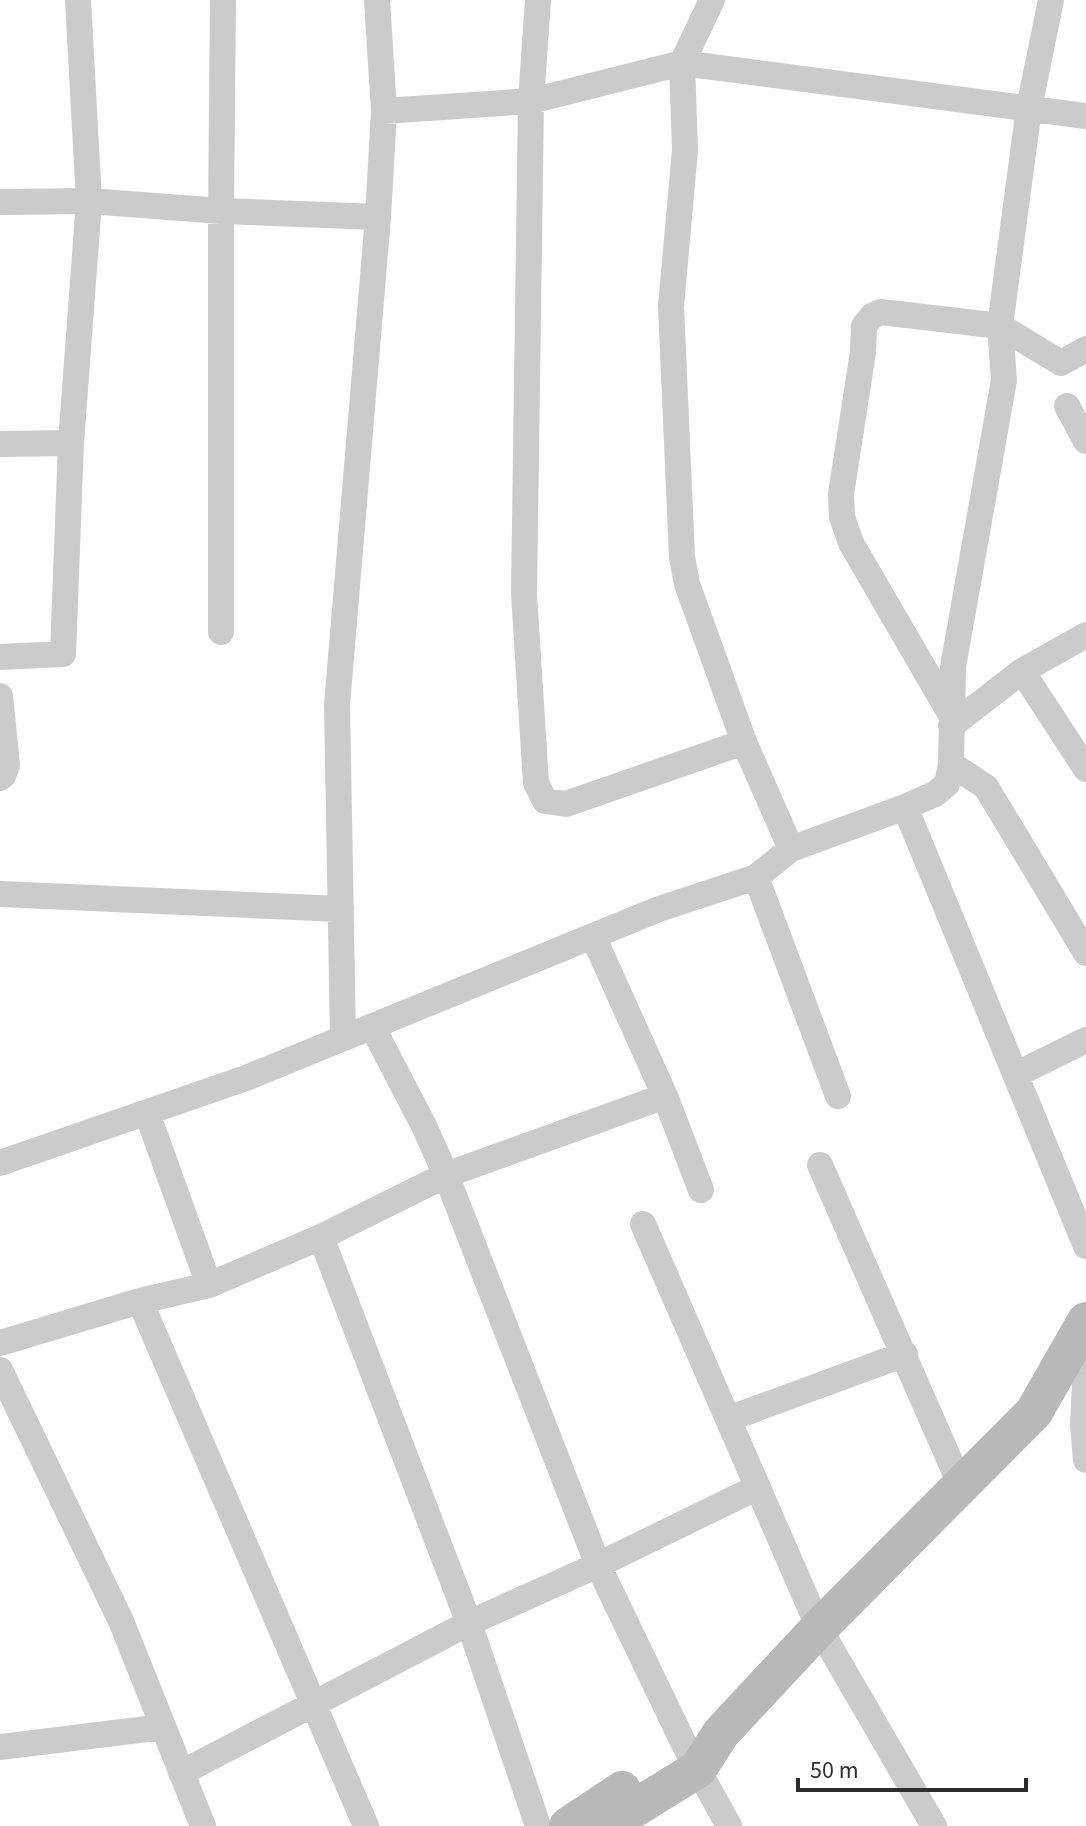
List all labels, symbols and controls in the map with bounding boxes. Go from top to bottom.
scale bar [798,1742,1026,1792]
text: 50 m [810,1753,859,1788]

